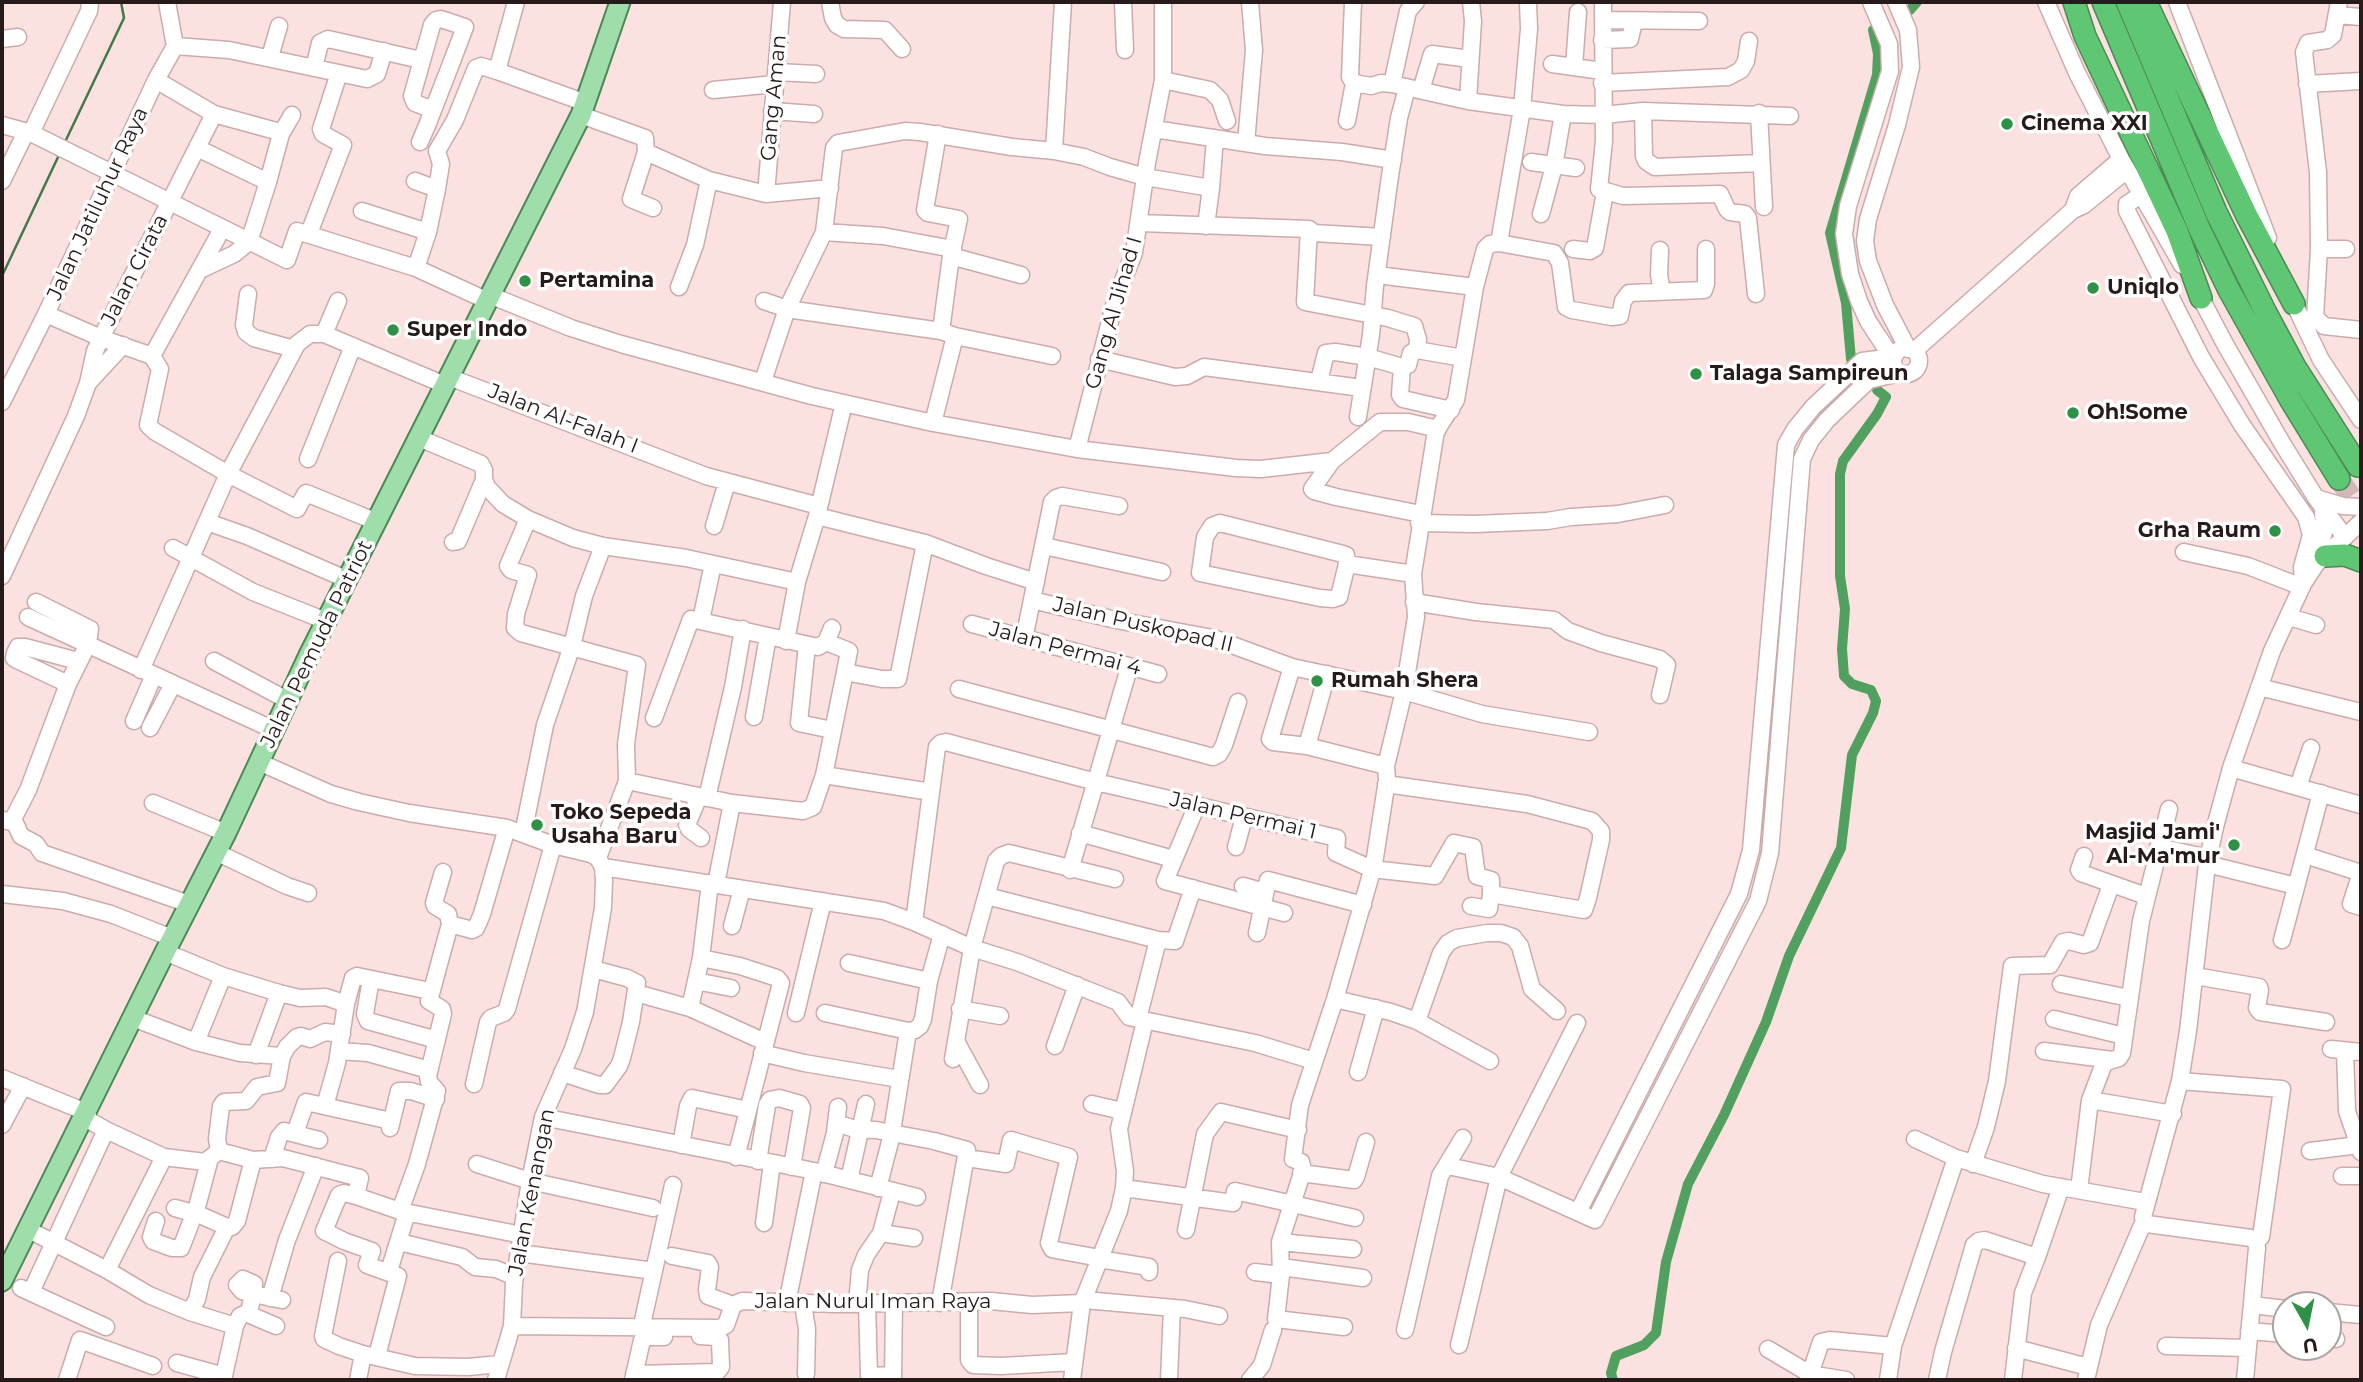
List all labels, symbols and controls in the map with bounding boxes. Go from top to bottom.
street label: Gang Aman [756,34,792,162]
street label: Jalan Jatiluhur Raya [42,103,154,305]
place label: Cinema XXI [2021,111,2148,137]
marker: Cinema XXI [1999,116,2015,132]
street label: Jalan Cirata [96,210,174,330]
street label: Gang Al Jihad I [1080,234,1148,392]
place label: Pertamina [539,268,654,294]
marker: Pertamina [517,273,533,289]
place label: Uniqlo [2107,275,2179,301]
marker: Uniqlo [2085,280,2101,296]
place label: Super Indo [407,317,527,343]
marker: Super Indo [385,322,401,338]
place label: Talaga Sampireun [1710,361,1909,387]
marker: Talaga Sampireun [1688,366,1704,382]
street label: Jalan Al-Falah I [484,379,642,459]
place label: Oh!Some [2087,400,2188,426]
marker: Oh!Some [2065,405,2081,421]
place label: Grha Raum [2138,518,2261,544]
marker: Grha Raum [2267,523,2283,539]
street label: Jalan Pemuda Patriot [256,536,378,752]
street label: Jalan Puskopad II [1050,592,1236,658]
street label: Jalan Permai 4 [986,617,1144,681]
place label: Rumah Shera [1331,668,1479,694]
marker: Rumah Shera [1309,673,1325,689]
street label: Jalan Permai 1 [1167,787,1319,845]
place label: Toko Sepeda Usaha Baru [551,800,691,850]
marker: Toko Sepeda Usaha Baru [529,817,545,833]
place label: Masjid Jami' Al-Ma'mur [2085,820,2220,870]
marker: Masjid Jami' Al-Ma'mur [2226,837,2242,853]
street label: Jalan Kenangan [503,1106,561,1278]
street label: Jalan Nurul Iman Raya [755,1289,991,1315]
north arrow [2272,1291,2342,1361]
text: U [2301,1333,2319,1358]

